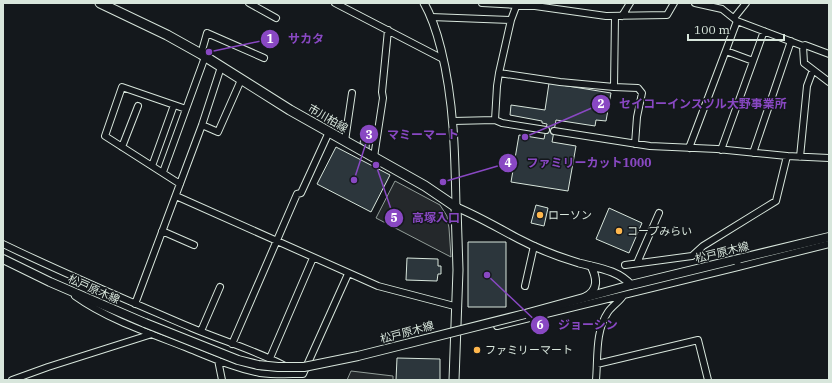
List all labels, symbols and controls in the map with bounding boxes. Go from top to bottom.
scale bar [688,16,784,42]
text: 100 m [694,22,730,37]
callout: サカタ [260,27,332,51]
text: 1 [266,31,274,46]
text: サカタ [288,31,324,46]
callout: セイコーインスツル大野事業所 [591,92,795,116]
text: 2 [597,96,605,111]
text: セイコーインスツル大野事業所 [619,96,787,111]
street label: 市川柏線 [305,101,351,135]
callout: マミーマート [359,122,467,146]
text: 3 [365,127,373,142]
text: マミーマート [387,127,459,142]
callout: ファミリーカット1000 [498,151,659,175]
text: 4 [504,155,512,170]
text: ファミリーカット1000 [527,155,651,170]
callout: 高塚入口 [384,206,468,230]
place label: ローソン [548,208,592,222]
text: 5 [390,210,398,225]
text: 高塚入口 [412,210,460,225]
marker: ローソン [535,210,545,220]
place label: コープみらい [627,224,692,238]
marker: コープみらい [614,226,624,236]
street label: 松戸原木線 [694,239,750,265]
street label: 松戸原木線 [66,271,122,307]
callout: ジョーシン [530,313,626,337]
text: 6 [536,317,544,332]
text: ジョーシン [558,317,618,332]
street label: 松戸原木線 [379,318,435,346]
place label: ファミリーマート [485,343,573,357]
marker: ファミリーマート [472,345,482,355]

